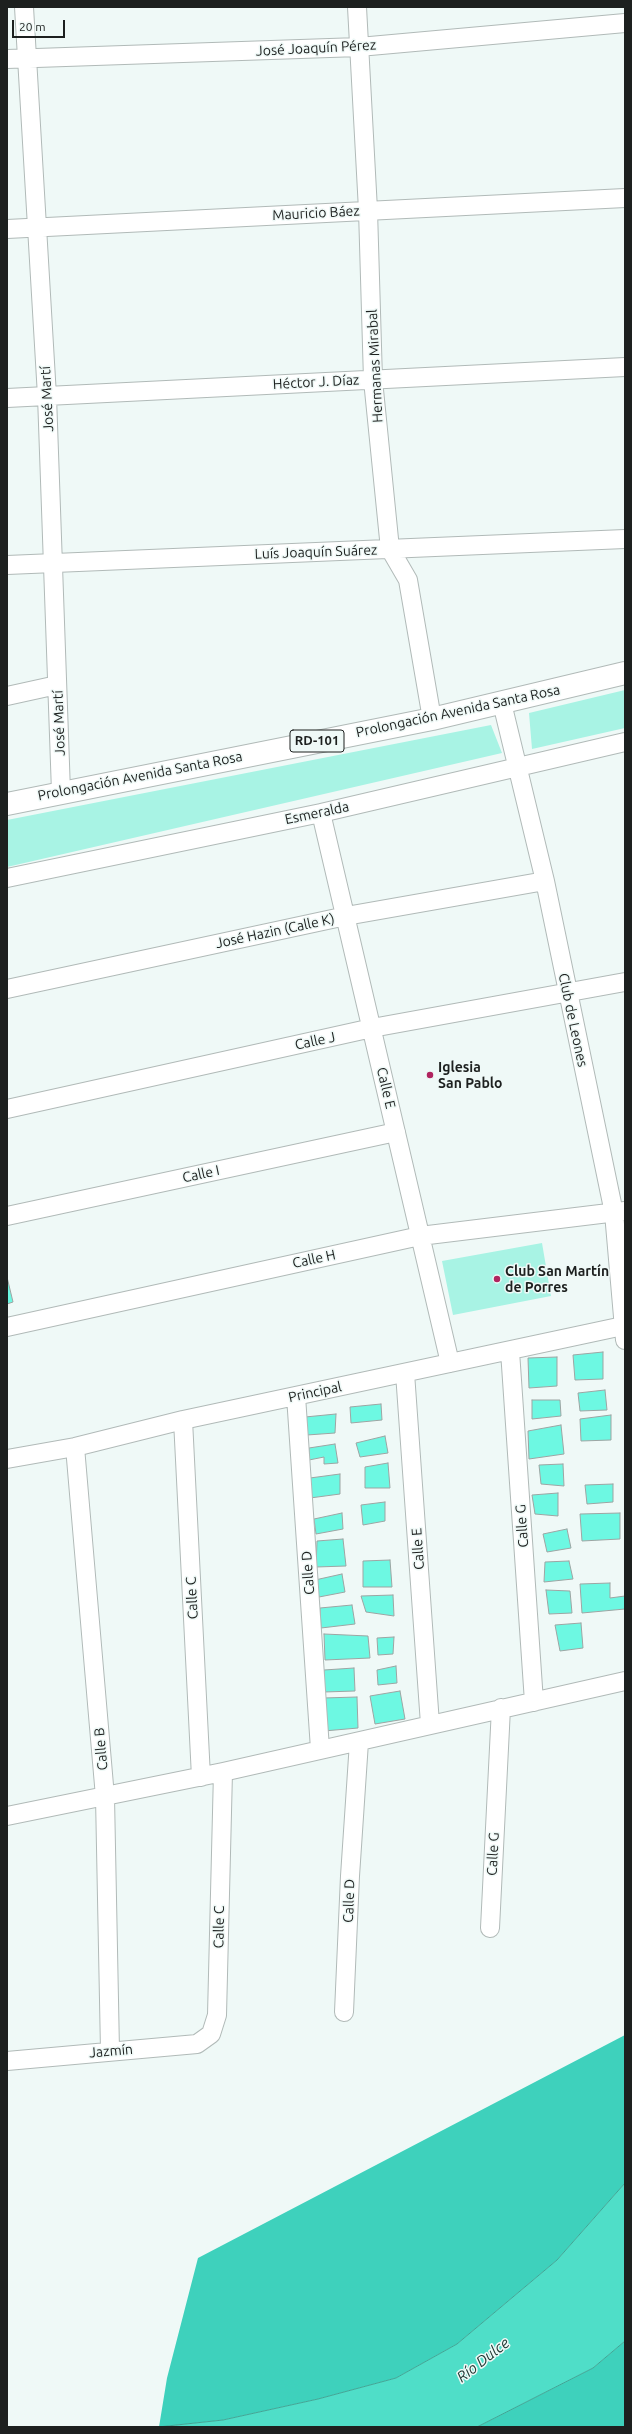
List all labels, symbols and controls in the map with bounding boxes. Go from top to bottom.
scale bar [14,12,67,38]
text: 20 m [19,20,46,33]
street label: José Joaquín Pérez [255,36,377,60]
street label: Mauricio Báez [272,202,360,224]
street label: Hermanas Mirabal [364,309,386,423]
street label: José Martí [37,366,57,432]
street label: Héctor J. Díaz [272,371,360,393]
street label: Luís Joaquín Suárez [254,541,378,563]
street label: Prolongación Avenida Santa Rosa [354,681,562,741]
street label: José Martí [49,690,69,756]
road number: RD-101 [290,730,344,752]
street label: Prolongación Avenida Santa Rosa [36,748,244,804]
street label: Esmeralda [283,798,351,828]
street label: José Hazin (Calle K) [214,910,336,952]
street label: Club de Leones [555,971,591,1069]
street label: Calle J [293,1029,337,1053]
place label: Iglesia San Pablo [438,1059,502,1092]
street label: Calle E [373,1066,399,1110]
marker: Iglesia San Pablo [425,1070,435,1080]
street label: Calle I [181,1162,221,1186]
street label: Calle H [291,1246,337,1272]
place label: Club San Martín de Porres [505,1263,609,1296]
marker: Club San Martín de Porres [492,1274,502,1284]
street label: Principal [287,1378,343,1406]
street label: Calle G [512,1504,532,1548]
street label: Calle E [408,1528,428,1570]
street label: Calle D [298,1550,318,1596]
street label: Calle C [182,1576,202,1620]
street label: Calle B [91,1727,111,1771]
street label: Calle G [483,1832,503,1876]
street label: Calle D [340,1879,358,1923]
street label: Calle C [210,1906,228,1948]
street label: Jazmín [88,2041,134,2061]
water label: Río Dulce [453,2334,513,2386]

